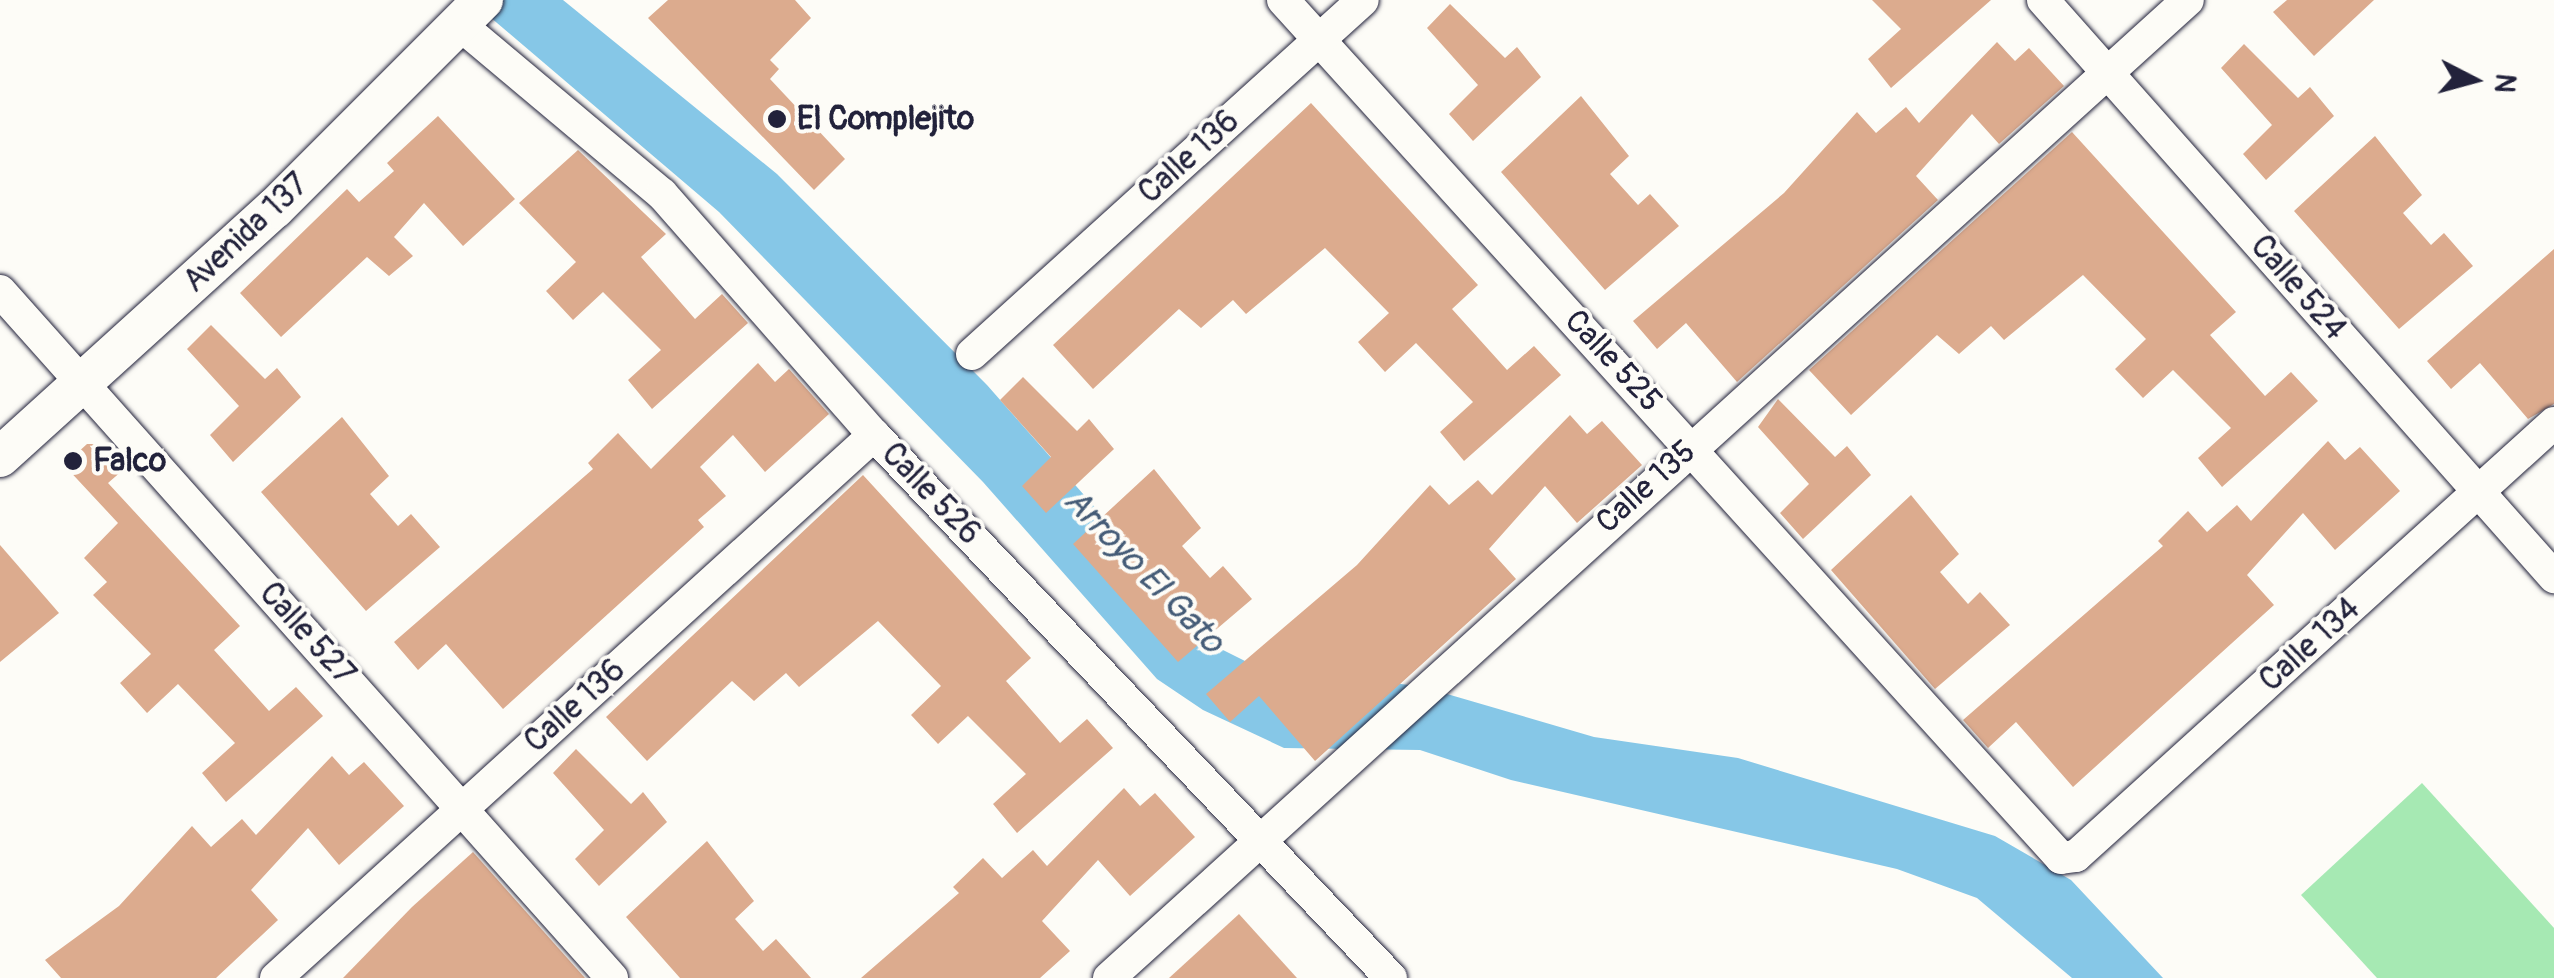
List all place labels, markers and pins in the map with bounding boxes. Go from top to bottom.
place label: El Complejito [797,100,974,138]
marker: El Complejito [766,108,788,130]
place label: Falco [93,442,166,480]
marker: Falco [62,450,84,472]

